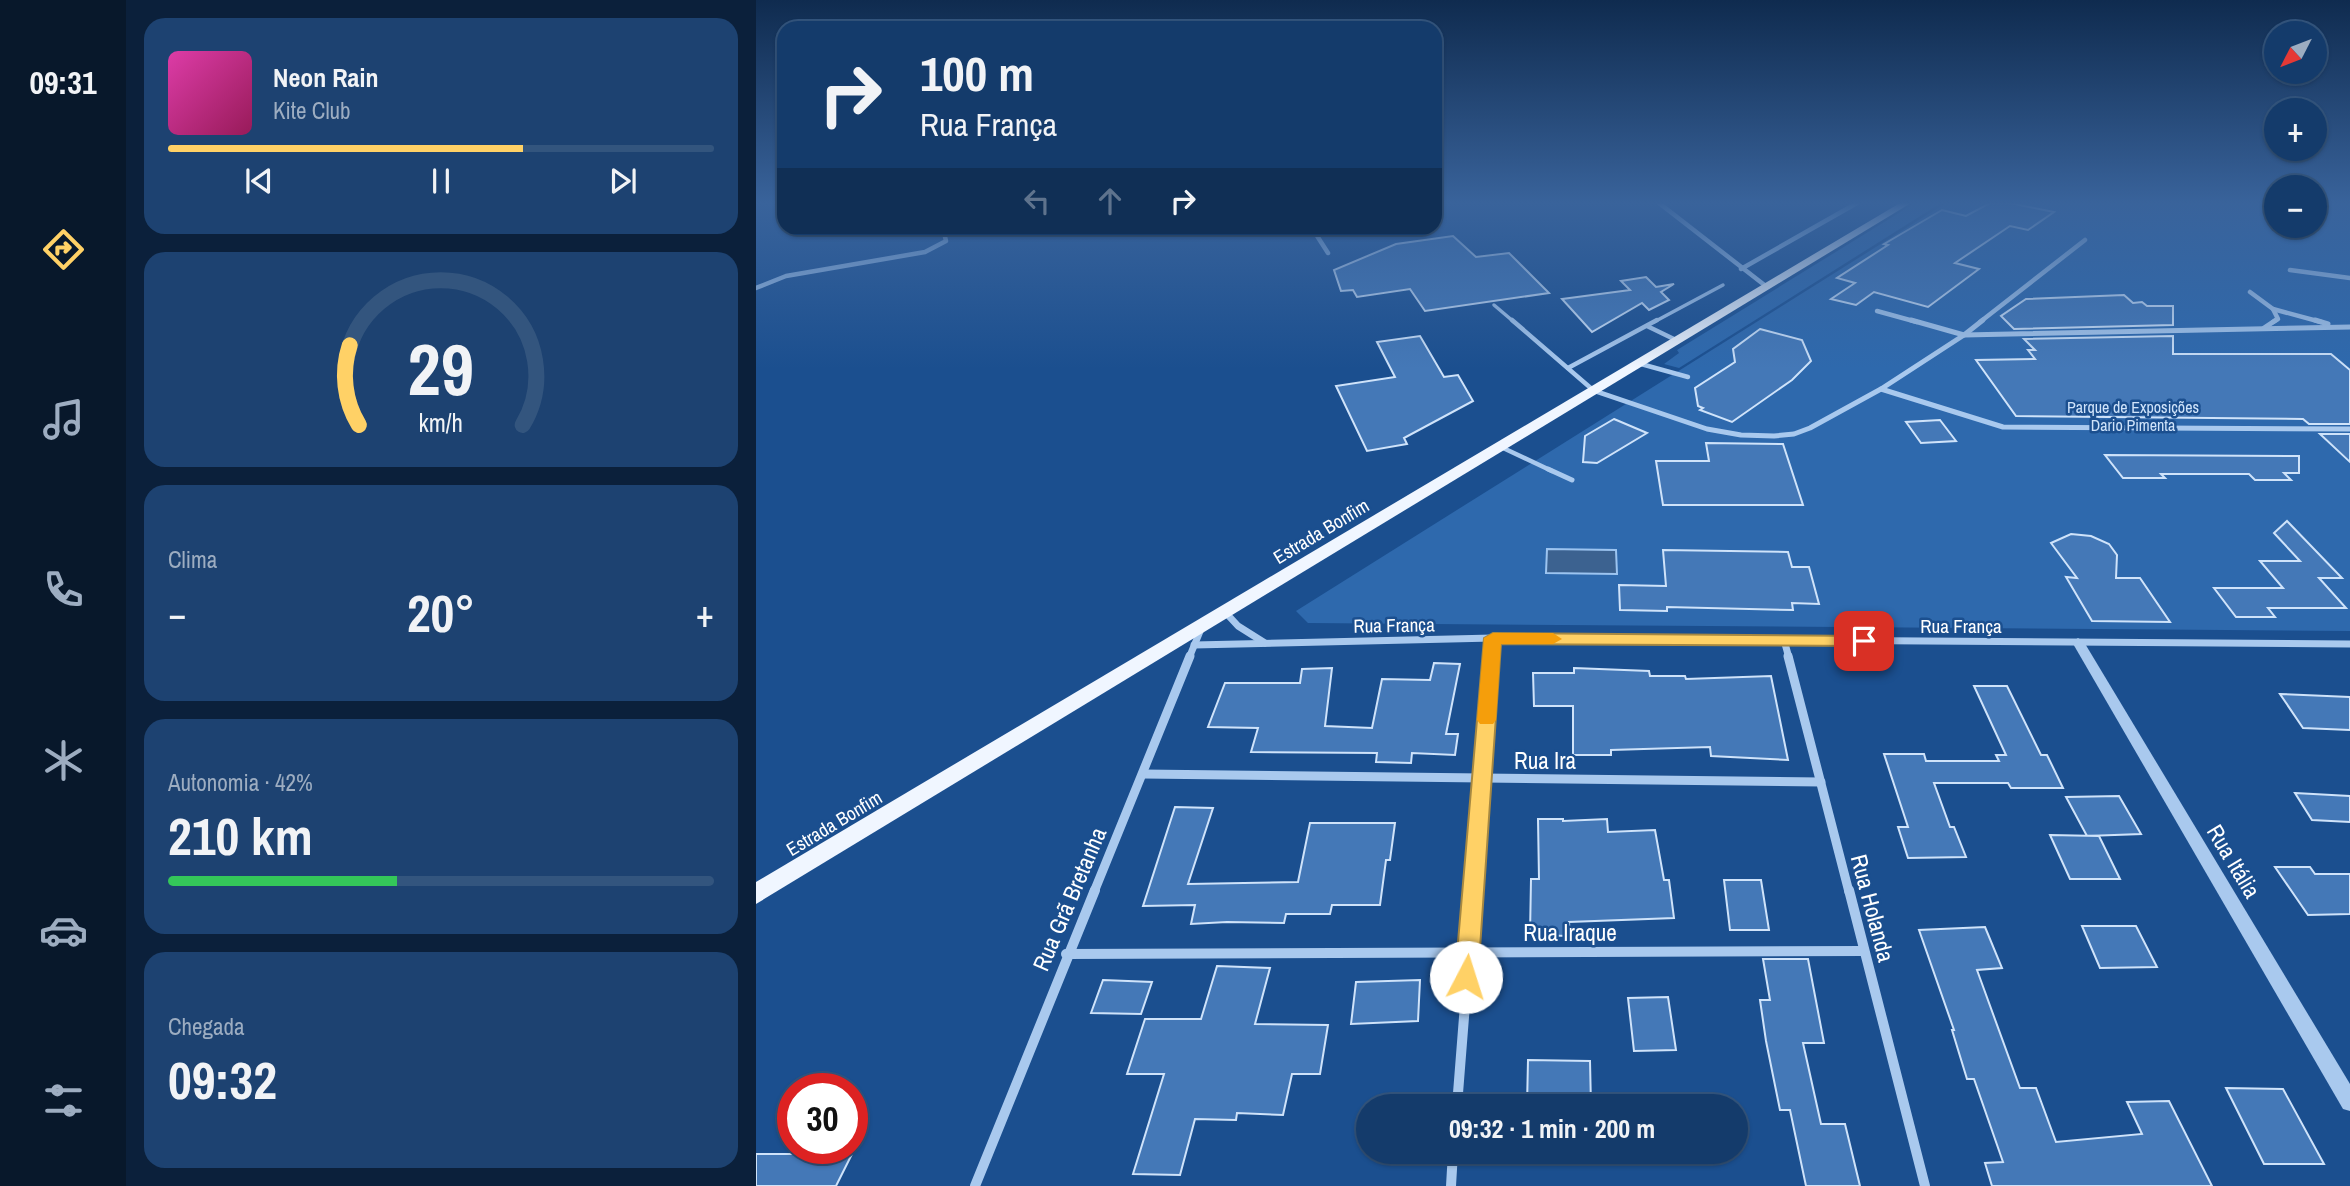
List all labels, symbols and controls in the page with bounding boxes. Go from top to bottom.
north arrow [2264,21,2328,84]
map controls [2264,21,2327,238]
text: 100 m [920,40,1034,106]
icon: right [805,49,896,140]
text: Neon Rain [273,60,378,95]
text: 09:31 [29,61,97,104]
text: Kite Club [273,95,351,126]
button: + [2264,98,2327,161]
text: Rua França [920,103,1057,146]
icon: previous [240,162,278,200]
icon: pause [422,162,460,200]
icon: next [604,162,642,200]
button: − [2264,175,2327,238]
icon: left [1018,182,1056,220]
icon: ahead [1091,182,1129,220]
icon: right [1164,182,1202,220]
icon: directions [39,225,88,274]
text: 29 [408,321,474,419]
icon: music [39,395,88,444]
park label: Parque de Exposições Dario Pimenta [2067,396,2199,436]
text: km/h [419,406,463,440]
street label: Estrada Bonfim [1268,492,1374,570]
text: Clima [168,544,217,575]
icon: phone [39,565,88,614]
text: 20° [407,578,475,648]
text: − [168,588,186,639]
text: + [696,588,714,639]
street label: Rua França [1353,611,1435,639]
pin [1834,611,1894,671]
street label: Rua França [1920,613,2002,639]
icon: arrive [1845,622,1883,660]
icon: climate [39,736,88,785]
street label: Rua Ira [1514,745,1576,776]
text: Autonomia · 42% [168,767,313,798]
street label: Estrada Bonfim [781,784,887,862]
text: 210 km [168,801,313,871]
street label: Rua Itália [2200,818,2268,904]
street label: Rua Grã Bretanha [1025,822,1113,976]
street label: Rua Holanda [1844,851,1902,966]
icon: car [39,906,88,955]
street label: Rua Iraque [1523,917,1617,948]
position arrow [1429,940,1503,1014]
text: Chegada [168,1011,245,1042]
text: 09:32 [168,1045,277,1115]
speed limit sign: 30 [777,1073,868,1164]
icon: filters [39,1076,88,1125]
text: 09:32 · 1 min · 200 m [1449,1111,1655,1146]

